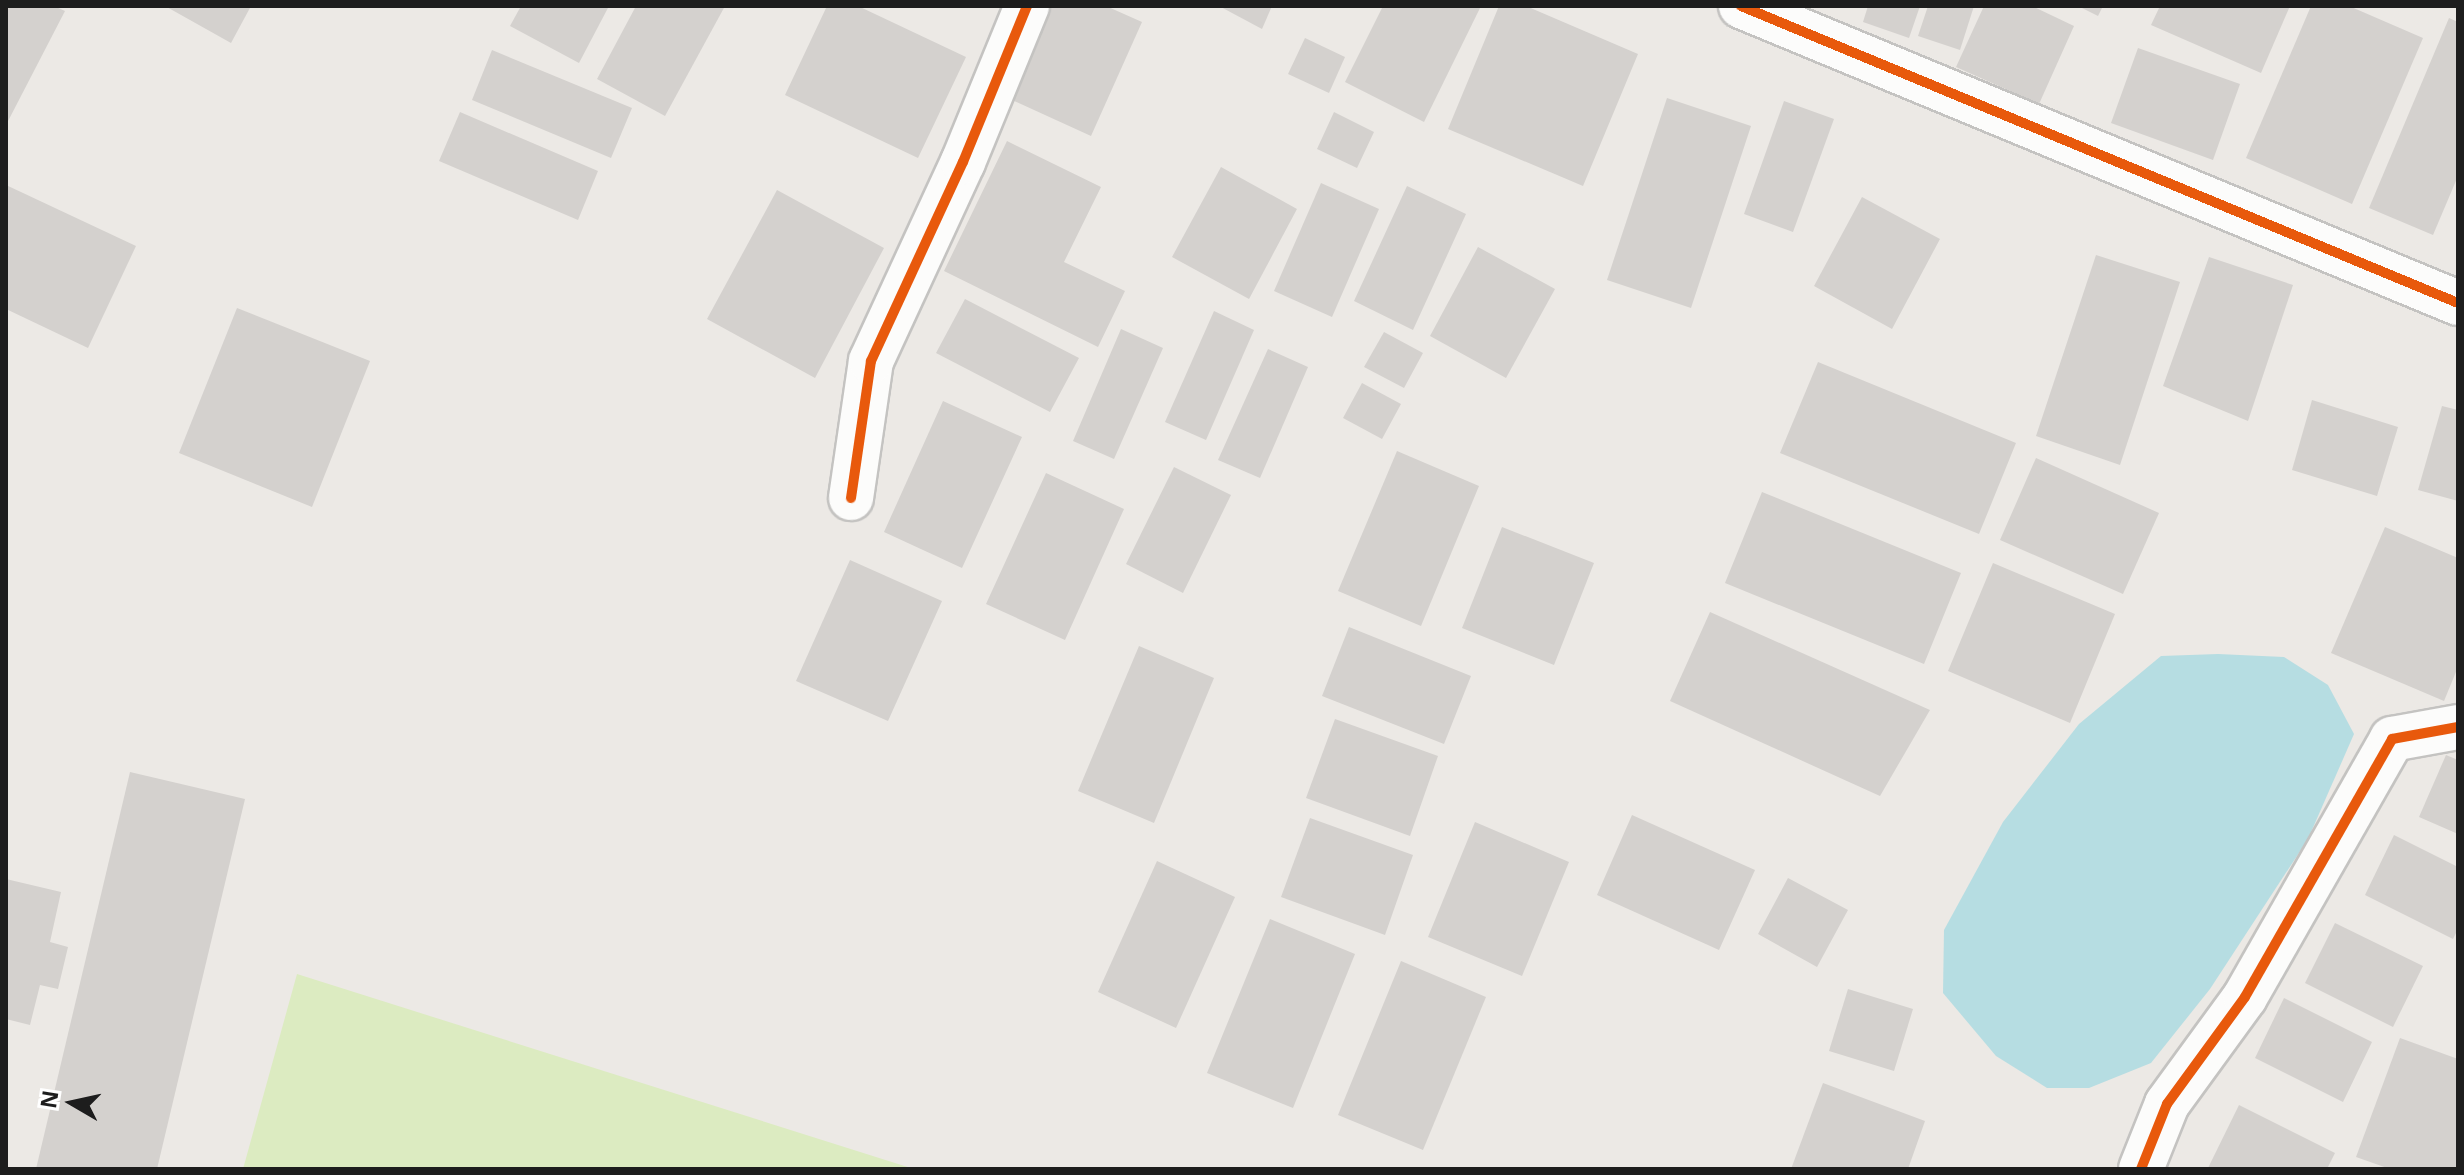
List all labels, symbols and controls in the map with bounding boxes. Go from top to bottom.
north arrow [32,1063,112,1143]
text: N [32,1088,65,1110]

